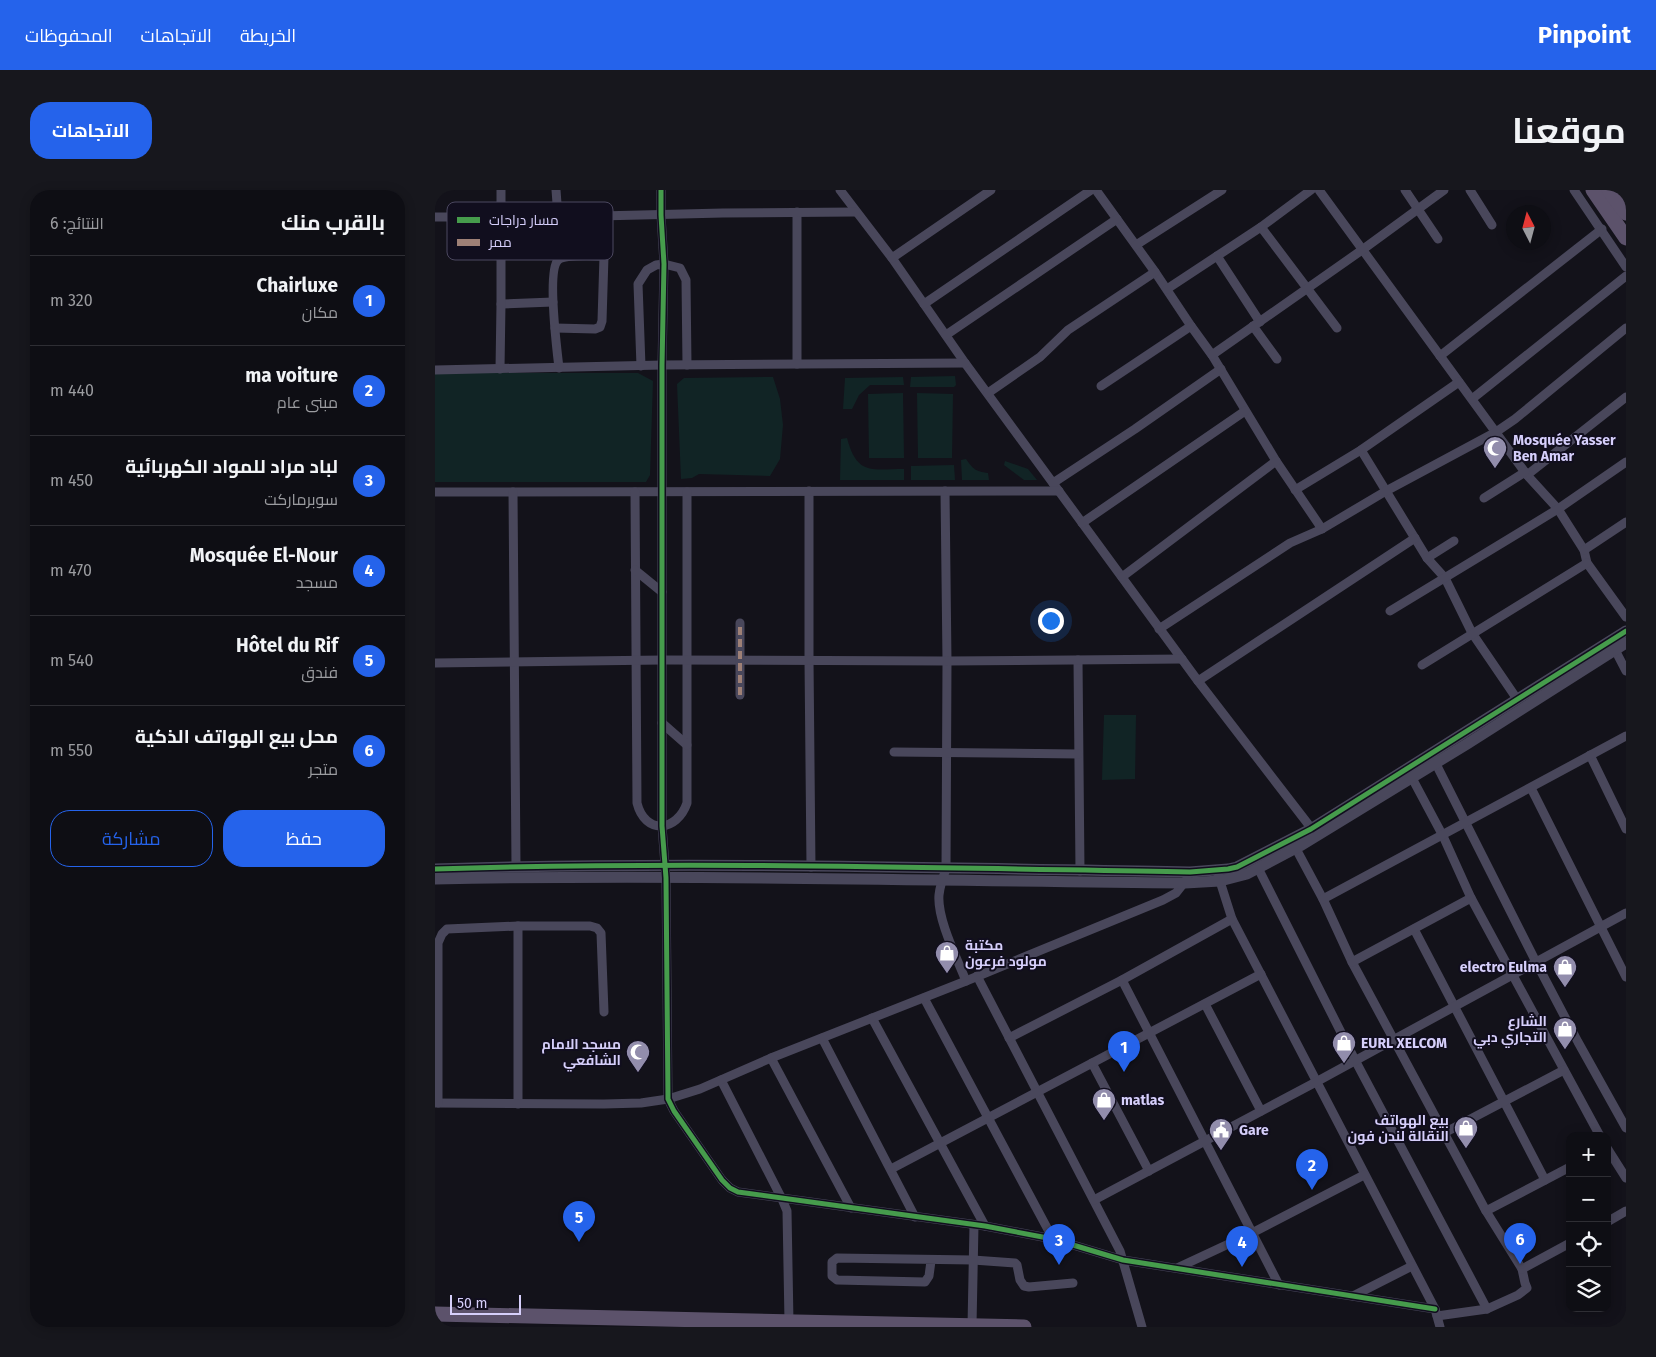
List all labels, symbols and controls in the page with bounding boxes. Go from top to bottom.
text: Pinpoint [1538,21,1631,49]
text: المحفوظات [25,25,113,47]
text: الاتجاهات [141,25,212,47]
text: الخريطة [240,25,296,47]
button: الاتجاهات [30,102,152,159]
text: موقعنا [1512,110,1626,152]
legend [447,202,613,260]
north arrow [1506,205,1551,250]
text: بالقرب منك [281,210,385,236]
text: مسار دراجات [489,212,559,229]
text: النتائج: 6 [50,214,104,233]
text: ممر [488,234,512,251]
text: Chairluxe [256,274,338,297]
text: 320 m [50,291,93,310]
text: 1 [365,291,373,310]
text: مكان [302,303,338,322]
text: ma voiture [245,364,338,387]
text: 440 m [50,381,94,400]
text: 2 [365,381,373,400]
text: مبنى عام [277,393,338,412]
place label: Mosquée Yasser Ben Amar [1513,432,1616,465]
mosque icon: Mosquée Yasser Ben Amar [1482,435,1508,469]
text: لباد مراد للمواد الكهربائية [125,455,338,478]
text: 450 m [50,471,93,490]
text: 3 [365,471,373,490]
text: سوبرماركت [264,490,338,509]
text: Mosquée El-Nour [190,544,338,567]
text: 470 m [50,561,92,580]
text: 4 [364,561,374,580]
text: مسجد [296,573,338,592]
your location [1038,608,1064,634]
text: Hôtel du Rif [236,634,338,657]
text: 540 m [50,651,93,670]
text: 5 [365,651,373,670]
text: فندق [301,663,338,682]
text: محل بيع الهواتف الذكية [135,725,338,748]
text: 550 m [50,741,93,760]
text: 6 [364,741,374,760]
text: متجر [309,760,338,779]
button: مشاركة [50,810,213,867]
button: حفظ [223,810,385,867]
place label: مكتبة مولود فرعون [965,937,1047,970]
shop icon: مكتبة مولود فرعون [934,940,960,974]
shop icon: electro Eulma [1552,954,1578,988]
place label: electro Eulma [1460,959,1547,976]
place label: الشارع التجاري دبي [1473,1013,1547,1049]
shop icon: الشارع التجاري دبي [1552,1016,1578,1050]
shop icon: EURL XELCOM [1331,1030,1357,1064]
pin: 1 [1108,1031,1140,1072]
place label: EURL XELCOM [1361,1035,1447,1052]
place label: مسجد الامام الشافعي [541,1036,621,1072]
mosque icon: مسجد الامام الشافعي [625,1039,651,1073]
shop icon: matlas [1091,1087,1117,1121]
place label: matlas [1121,1092,1164,1109]
place label: بيع الهواتف النقالة لندن فون [1348,1112,1449,1145]
shop icon: بيع الهواتف النقالة لندن فون [1453,1115,1479,1149]
public building icon: Gare [1208,1117,1234,1151]
place label: Gare [1239,1122,1269,1139]
map controls [1566,1132,1611,1312]
button: + [1566,1132,1611,1177]
pin: 2 [1296,1149,1328,1190]
button: − [1566,1177,1611,1222]
pin: 5 [563,1201,595,1242]
button: locate [1566,1222,1611,1267]
pin: 6 [1504,1223,1536,1264]
pin: 3 [1043,1224,1075,1265]
pin: 4 [1226,1226,1258,1267]
button: layers [1566,1267,1611,1312]
scale bar [450,1292,521,1315]
text: 50 m [457,1295,488,1312]

